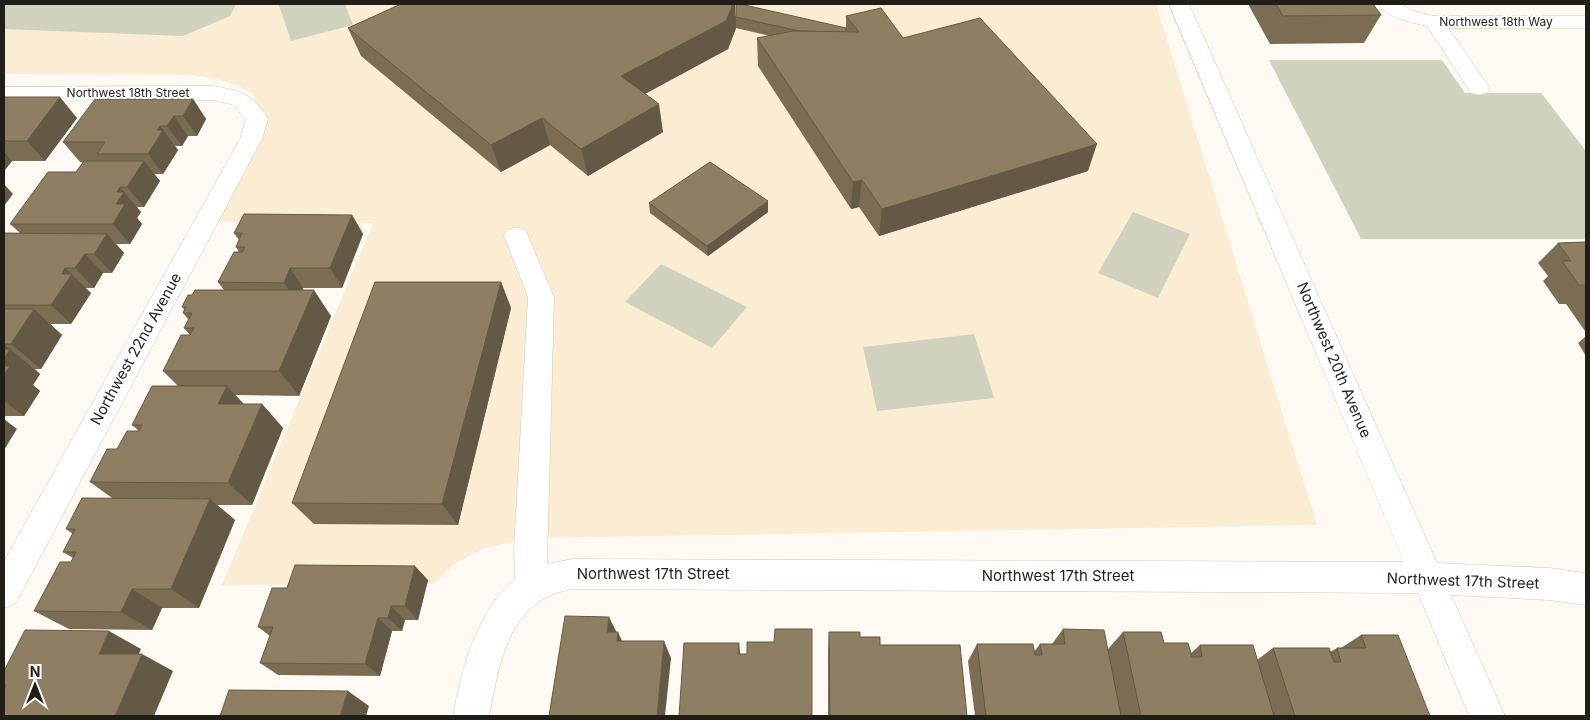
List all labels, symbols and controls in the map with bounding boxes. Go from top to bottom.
street label: Northwest 18th Way [1439,14,1553,29]
street label: Northwest 18th Street [67,85,189,100]
street label: Northwest 22nd Avenue [86,269,185,428]
street label: Northwest 20th Avenue [1293,279,1376,441]
street label: Northwest 17th Street [577,564,729,583]
street label: Northwest 17th Street [982,566,1134,585]
street label: Northwest 17th Street [1386,568,1540,593]
north arrow [10,660,60,710]
text: N [30,663,40,680]

